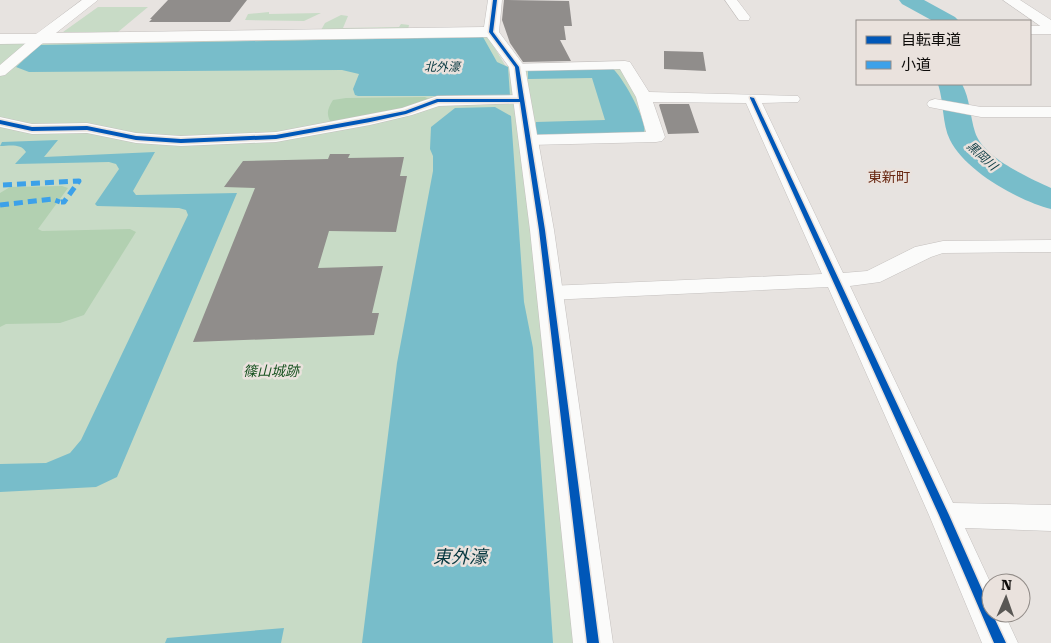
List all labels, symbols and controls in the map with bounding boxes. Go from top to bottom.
legend [856,20,1031,85]
text: 自転車道 [901,31,961,49]
text: 小道 [901,56,931,74]
water label: 北外濠 [424,60,462,74]
water label: 黒岡川 [964,139,1002,175]
district label: 東新町 [868,169,910,185]
park label: 篠山城跡 [243,363,301,379]
water label: 東外濠 [433,546,490,567]
north arrow [981,573,1031,623]
text: N [1001,577,1012,593]

